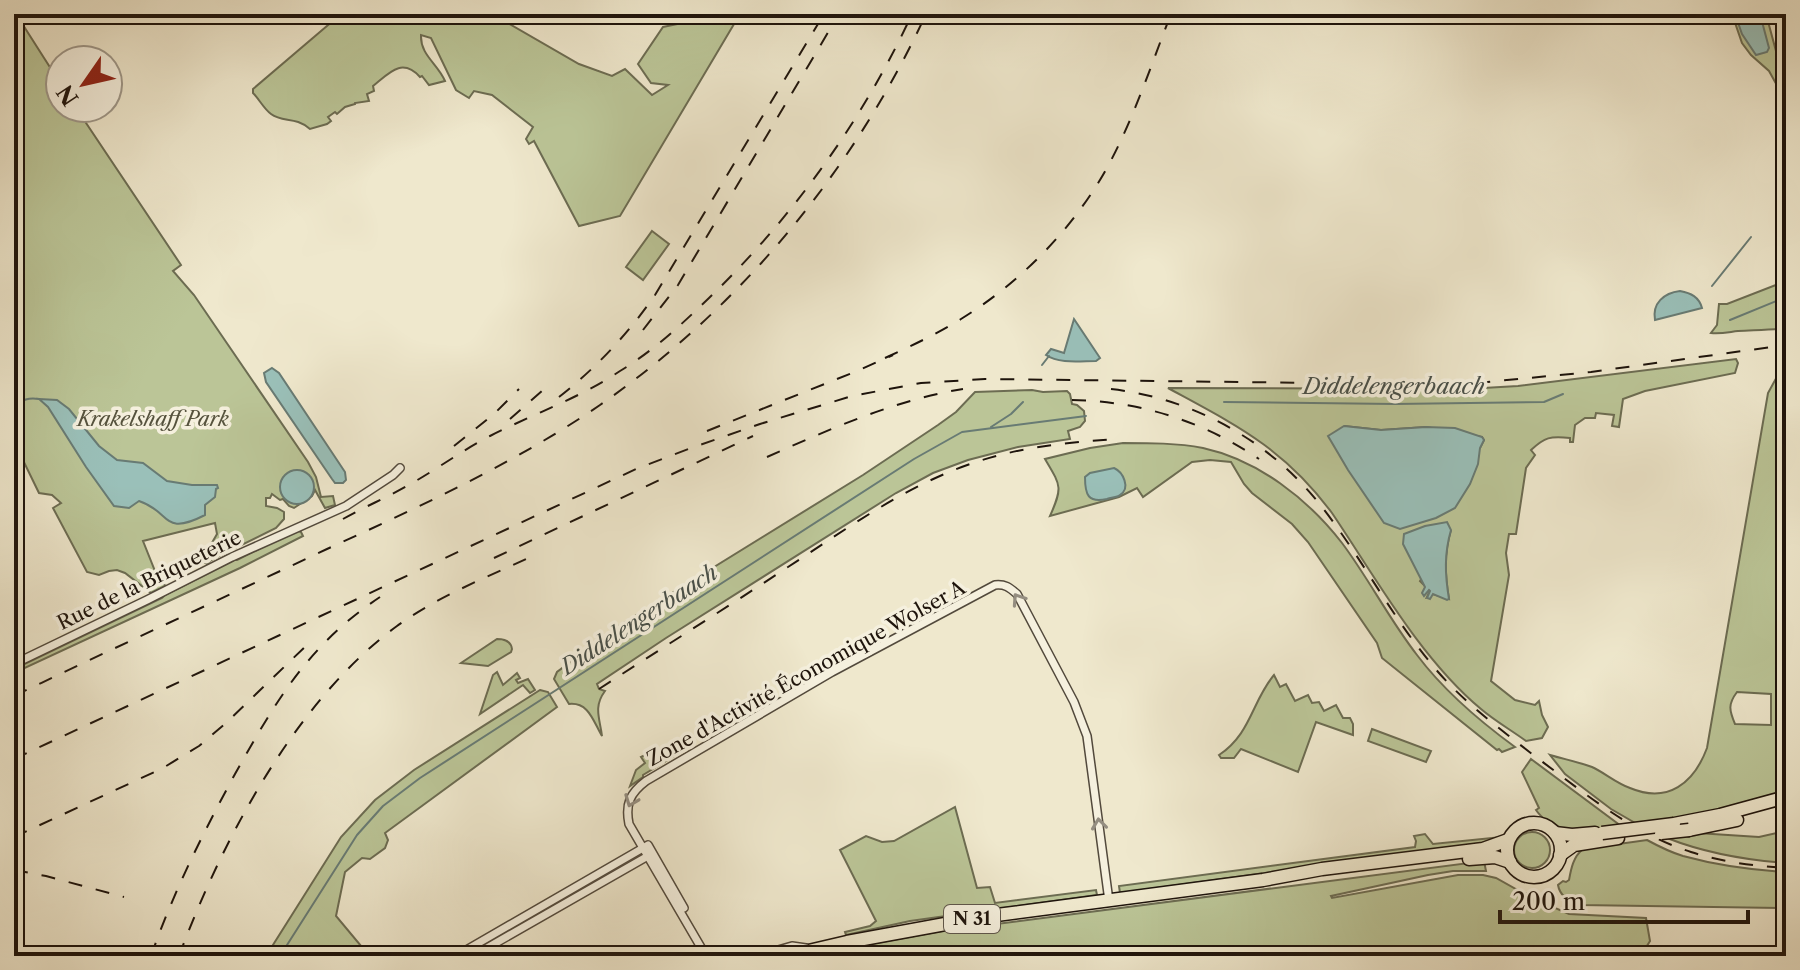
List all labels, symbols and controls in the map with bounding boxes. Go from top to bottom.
north arrow [44,44,124,124]
text: N [51,79,84,110]
water label: Diddelengerbaach [1301,373,1485,400]
park label: Krakelshaff Park [75,407,229,431]
street label: Rue de la Briqueterie [53,525,245,635]
water label: Diddelengerbaach [554,559,723,682]
street label: Zone d'Activité Économique Wolser A [642,574,970,771]
one-way arrow [1012,593,1027,607]
one-way arrow [625,793,641,807]
one-way arrow [1091,817,1108,830]
scale bar [1500,874,1748,924]
text: 200 m [1512,887,1585,916]
road number: N 31 [944,905,1000,933]

